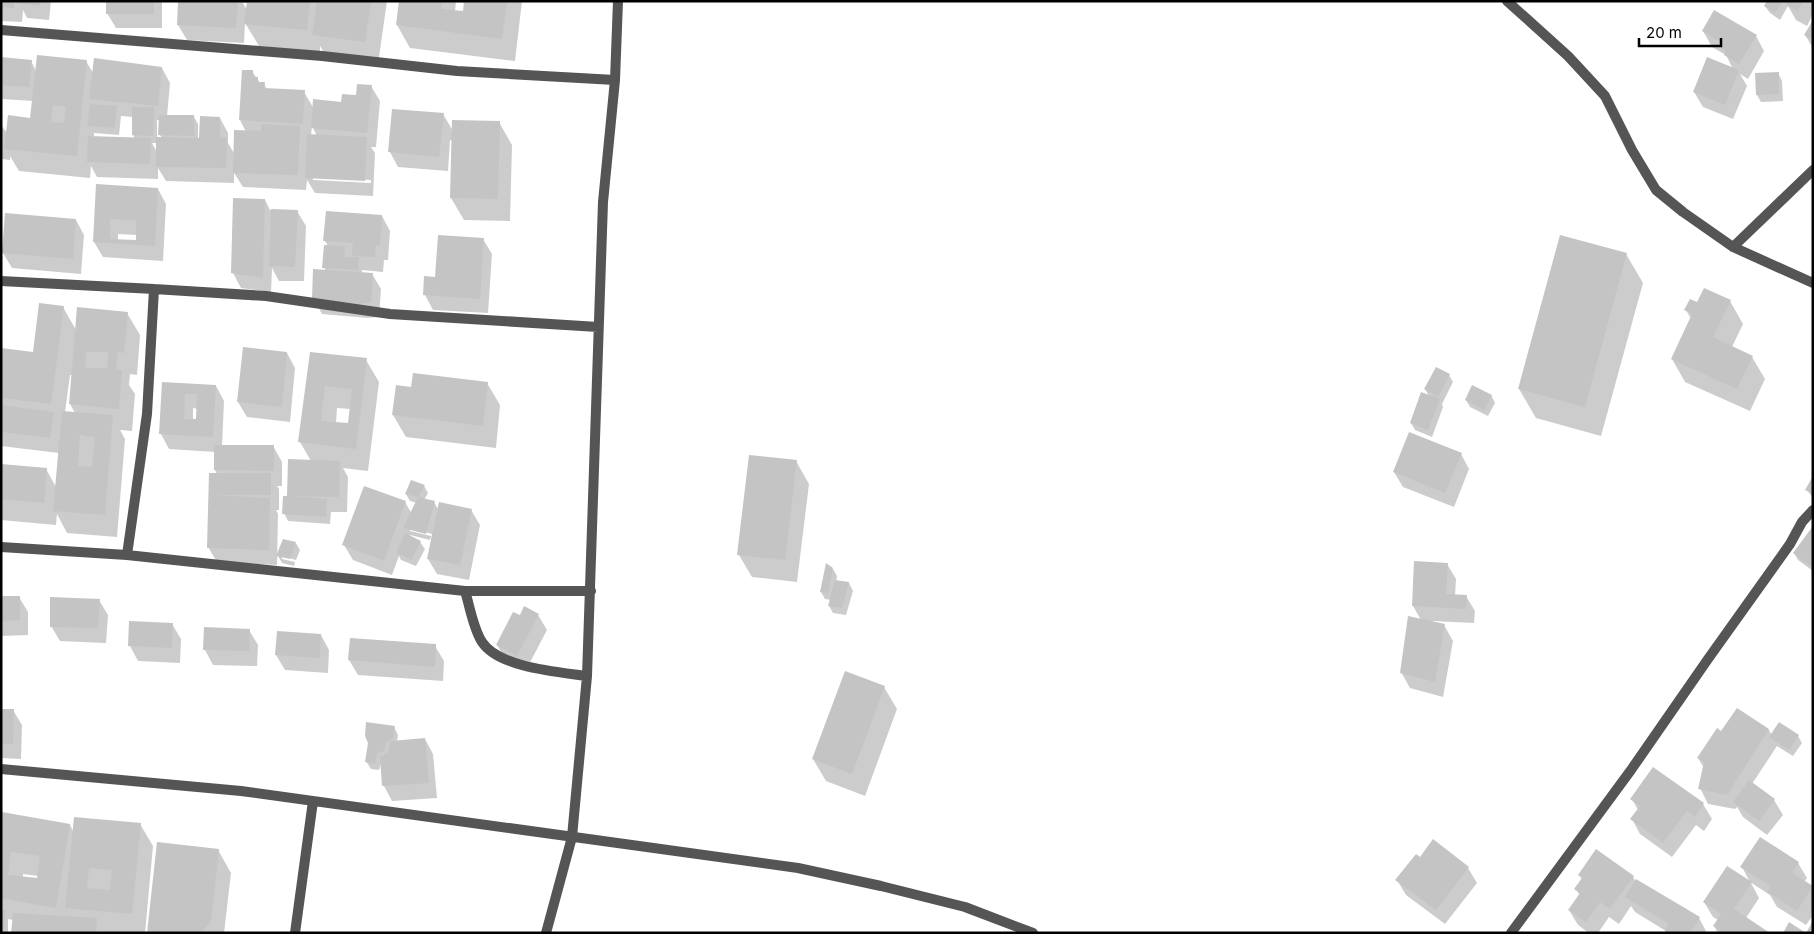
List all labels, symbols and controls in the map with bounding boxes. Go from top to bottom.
scale bar [1639,15,1722,47]
text: 20 m [1646,23,1682,42]

